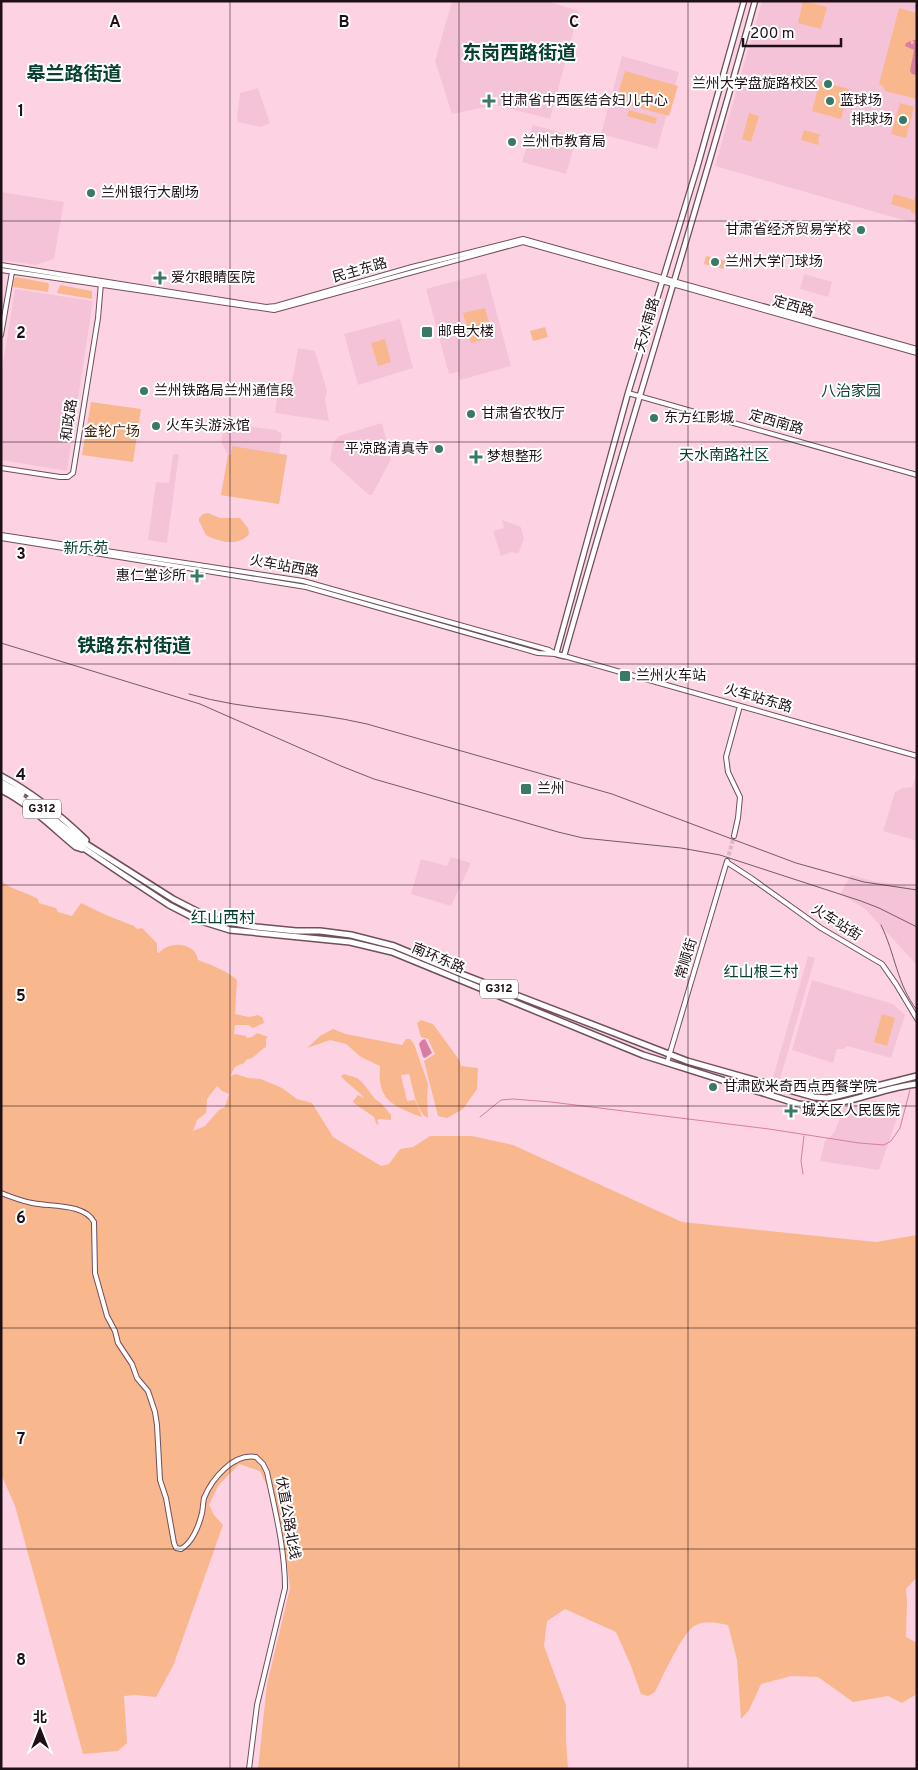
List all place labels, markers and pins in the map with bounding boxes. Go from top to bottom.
place label: 兰州大学盘旋路校区 [692,75,818,93]
marker: 兰州大学盘旋路校区 [822,78,834,90]
place label: 甘肃省中西医结合妇儿中心 [500,92,668,110]
place label: 蓝球场 [840,93,882,110]
marker: 甘肃省中西医结合妇儿中心 [482,94,496,108]
marker: 蓝球场 [824,95,836,107]
place label: 排球场 [851,112,893,129]
marker: 排球场 [897,114,909,126]
place label: 兰州市教育局 [522,133,606,151]
marker: 兰州市教育局 [506,136,518,148]
place label: 兰州银行大剧场 [101,184,199,202]
marker: 兰州银行大剧场 [85,187,97,199]
place label: 甘肃省经济贸易学校 [725,221,851,239]
marker: 甘肃省经济贸易学校 [855,224,867,236]
place label: 兰州大学门球场 [725,253,823,271]
marker: 兰州大学门球场 [709,256,721,268]
place label: 爱尔眼睛医院 [171,270,255,287]
marker: 爱尔眼睛医院 [153,271,167,285]
place label: 邮电大楼 [438,324,494,341]
marker: 邮电大楼 [420,325,434,339]
place label: 兰州铁路局兰州通信段 [154,382,294,400]
marker: 兰州铁路局兰州通信段 [138,385,150,397]
place label: 甘肃省农牧厅 [481,405,565,423]
marker: 甘肃省农牧厅 [465,408,477,420]
place label: 东方红影城 [664,410,734,427]
marker: 东方红影城 [648,412,660,424]
place label: 火车头游泳馆 [166,417,250,435]
marker: 火车头游泳馆 [150,420,162,432]
place label: 平凉路清真寺 [345,441,429,458]
marker: 平凉路清真寺 [433,443,445,455]
place label: 梦想整形 [487,449,543,466]
marker: 梦想整形 [469,450,483,464]
place label: 惠仁堂诊所 [116,568,186,585]
marker: 惠仁堂诊所 [190,569,204,583]
place label: 兰州火车站 [636,667,706,685]
marker: 兰州火车站 [618,669,632,683]
place label: 兰州 [537,780,565,798]
marker: 兰州 [519,782,533,796]
place label: 甘肃欧米奇西点西餐学院 [723,1079,877,1096]
marker: 甘肃欧米奇西点西餐学院 [707,1081,719,1093]
place label: 城关区人民医院 [802,1103,900,1120]
marker: 城关区人民医院 [784,1104,798,1118]

